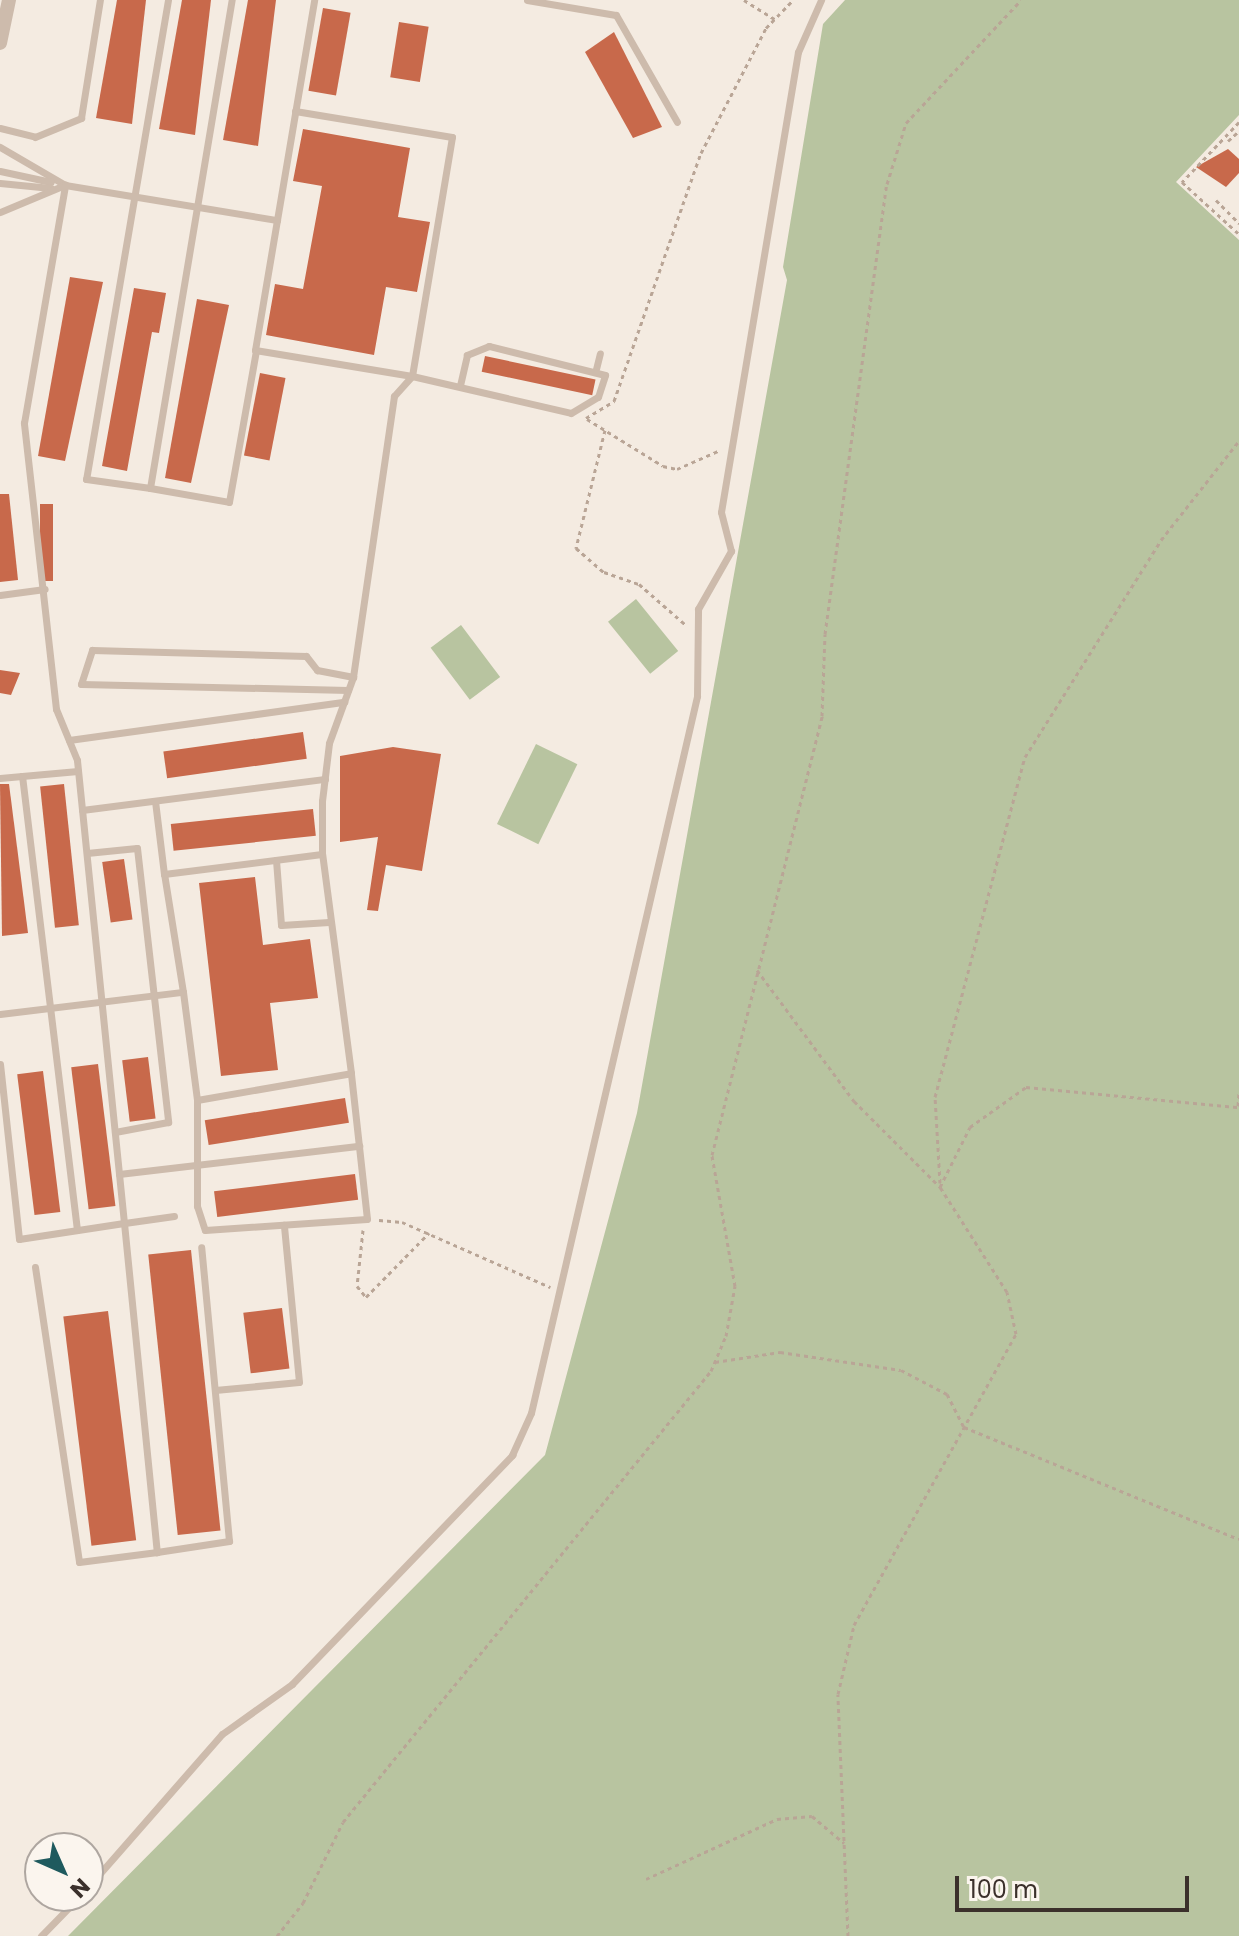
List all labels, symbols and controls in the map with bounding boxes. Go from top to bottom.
north arrow [24,1832,104,1912]
scale bar [959,1860,1193,1910]
text: N [63,1871,97,1905]
text: 100 m [969,1873,1038,1906]

